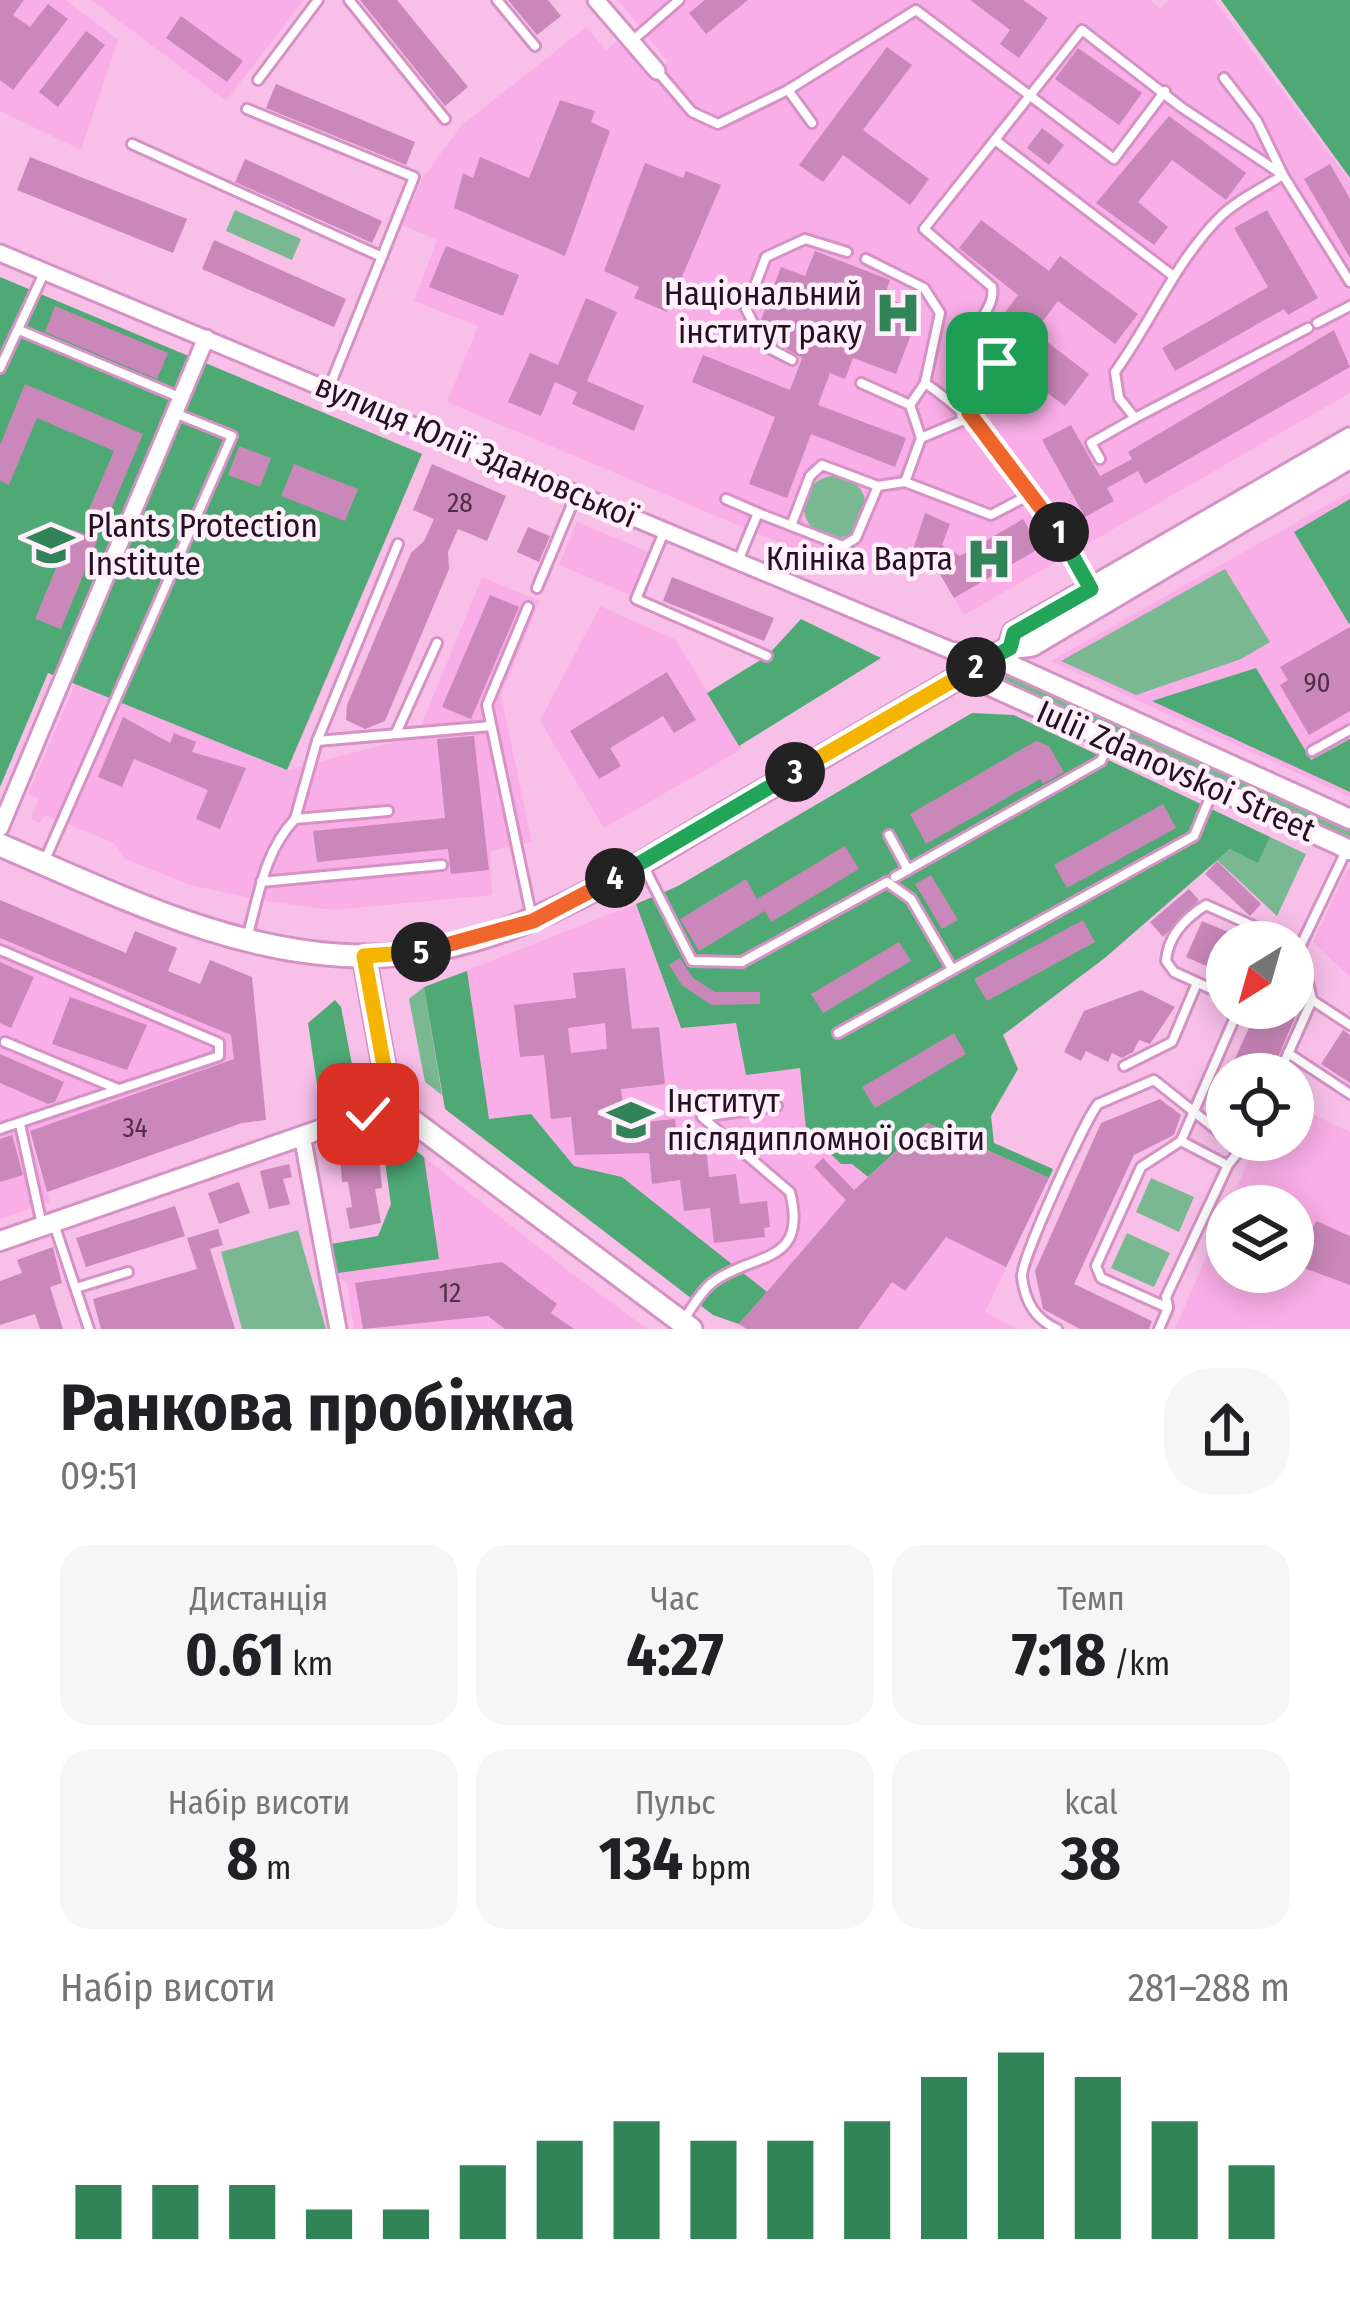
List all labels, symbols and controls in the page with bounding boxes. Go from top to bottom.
place label: Національний інститут раку [664,274,862,352]
hospital icon: Національний інститут раку [873,288,923,338]
pin [946,312,1048,414]
icon: arrive [964,330,1030,396]
street label: вулиця Юлії Здановської [309,365,643,537]
house number: 28 [447,487,473,519]
pin: 1 [1029,502,1089,562]
place label: Plants Protection Institute [87,506,318,584]
text: 1 [1052,512,1066,552]
school or university icon: Plants Protection Institute [26,520,76,570]
hospital icon: Клініка Варта [964,534,1014,584]
place label: Клініка Варта [766,539,953,579]
pin: 2 [946,637,1006,697]
text: 2 [968,647,984,687]
house number: 90 [1303,667,1331,699]
street label: Iulii Zdanovskoi Street [1031,692,1322,850]
pin: 3 [765,742,825,802]
text: 3 [787,752,803,792]
pin: 4 [585,848,645,908]
text: 4 [607,858,623,898]
north arrow [1206,921,1314,1029]
map controls [1206,921,1314,1293]
pin: 5 [391,922,451,982]
text: 5 [413,932,429,972]
button: locate [1206,1053,1314,1161]
pin [317,1063,419,1165]
icon: check [335,1081,401,1147]
place label: Інститут післядипломної освіти [667,1081,985,1159]
school or university icon: Інститут післядипломної освіти [606,1095,656,1145]
house number: 34 [122,1112,148,1144]
button: layers [1206,1185,1314,1293]
house number: 12 [439,1277,461,1309]
text: Ранкова пробіжка [60,1368,575,1447]
button: share [1164,1368,1290,1494]
text: 09:51 [60,1453,139,1499]
text: Дистанція [190,1579,328,1619]
text: Час [651,1579,699,1619]
text: Темп [1057,1579,1125,1619]
text: 0.61 [185,1619,285,1691]
text: 4:27 [626,1619,724,1691]
text: 7:18 [1012,1619,1106,1691]
text: km [285,1644,333,1684]
text: /km [1106,1644,1170,1684]
text: Набір висоти [168,1783,350,1823]
text: Пульс [635,1783,715,1823]
text: kcal [1064,1783,1118,1823]
text: 8 [227,1823,258,1895]
text: 134 [599,1823,683,1895]
text: 38 [1061,1823,1121,1895]
text: m [258,1848,291,1888]
text: bpm [683,1848,751,1888]
text: Набір висоти [60,1965,276,2011]
text: 281–288 m [1128,1965,1290,2011]

